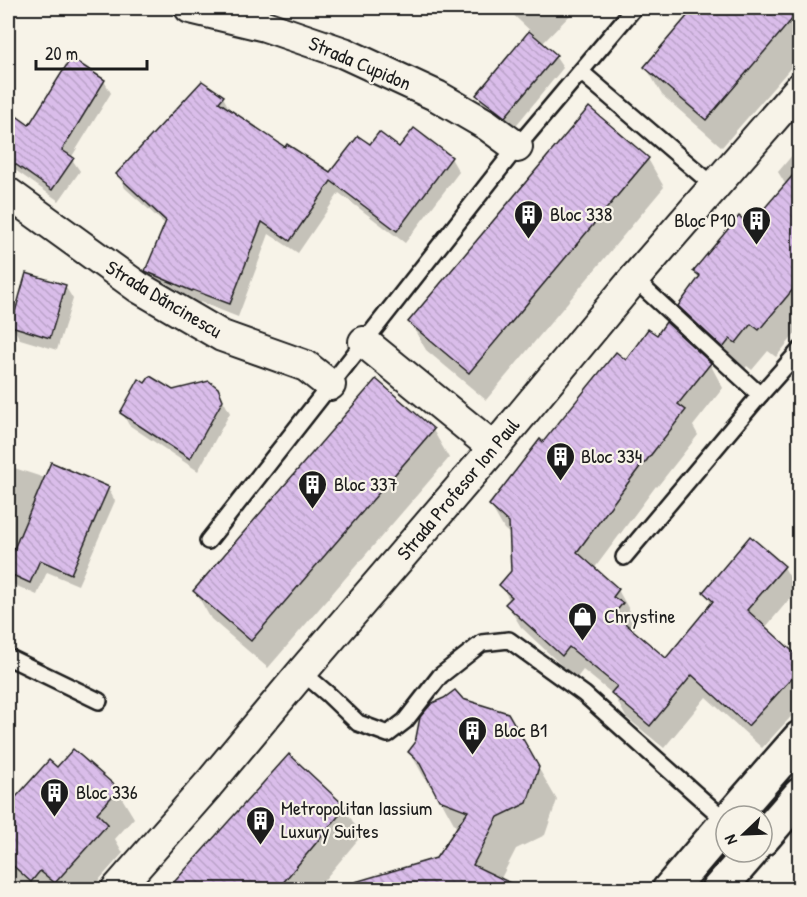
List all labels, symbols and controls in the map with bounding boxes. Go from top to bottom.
street label: Strada Cupidon [305,29,416,96]
scale bar [36,33,147,71]
text: 20 m [45,41,78,66]
building icon: Bloc 338 [513,198,545,240]
place label: Bloc 338 [550,200,612,227]
building icon: Bloc P10 [741,204,773,246]
place label: Bloc P10 [674,206,736,233]
street label: Strada Dăncinescu [101,253,227,344]
street label: Strada Profesor Ion Paul [390,411,525,565]
building icon: Bloc 334 [544,440,576,482]
place label: Bloc 334 [581,442,642,469]
building icon: Bloc 337 [297,468,329,510]
place label: Bloc 337 [334,470,398,497]
shop icon: Chrystine [567,600,599,642]
place label: Chrystine [604,602,676,629]
building icon: Bloc B1 [457,714,489,756]
place label: Bloc B1 [494,716,547,743]
building icon: Bloc 336 [39,776,71,818]
place label: Bloc 336 [76,778,138,805]
place label: Metropolitan Iassium Luxury Suites [281,794,432,844]
building icon: Metropolitan Iassium Luxury Suites [244,804,276,846]
north arrow [714,804,774,864]
text: N [718,831,742,848]

